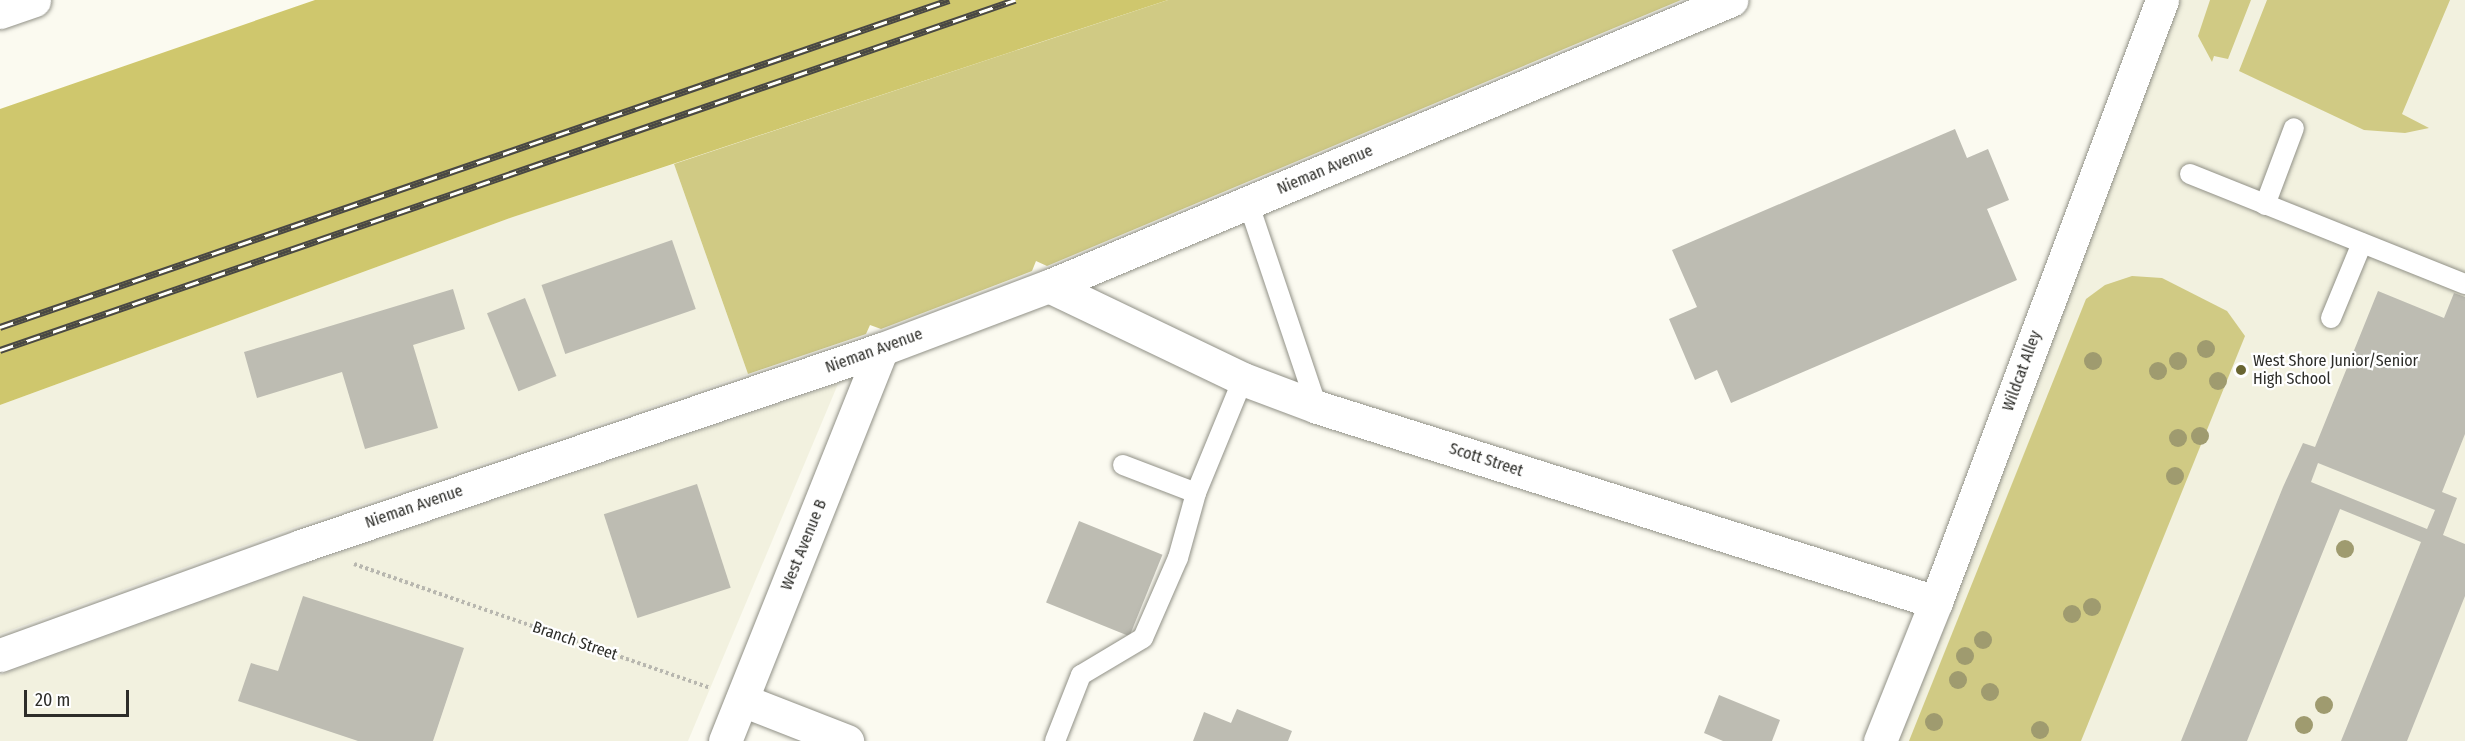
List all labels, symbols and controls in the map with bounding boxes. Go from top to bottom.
street label: Nieman Avenue [1274,141,1376,199]
street label: Nieman Avenue [823,325,925,377]
street label: Wildcat Alley [1999,328,2045,414]
place label: West Shore Junior/Senior High School [2253,351,2418,389]
marker: West Shore Junior/Senior High School [2234,363,2248,377]
street label: Scott Street [1447,439,1525,481]
street label: Nieman Avenue [363,481,465,533]
street label: West Avenue B [777,497,831,593]
street label: Branch Street [530,618,620,664]
scale bar [27,678,132,716]
text: 20 m [35,689,70,711]

